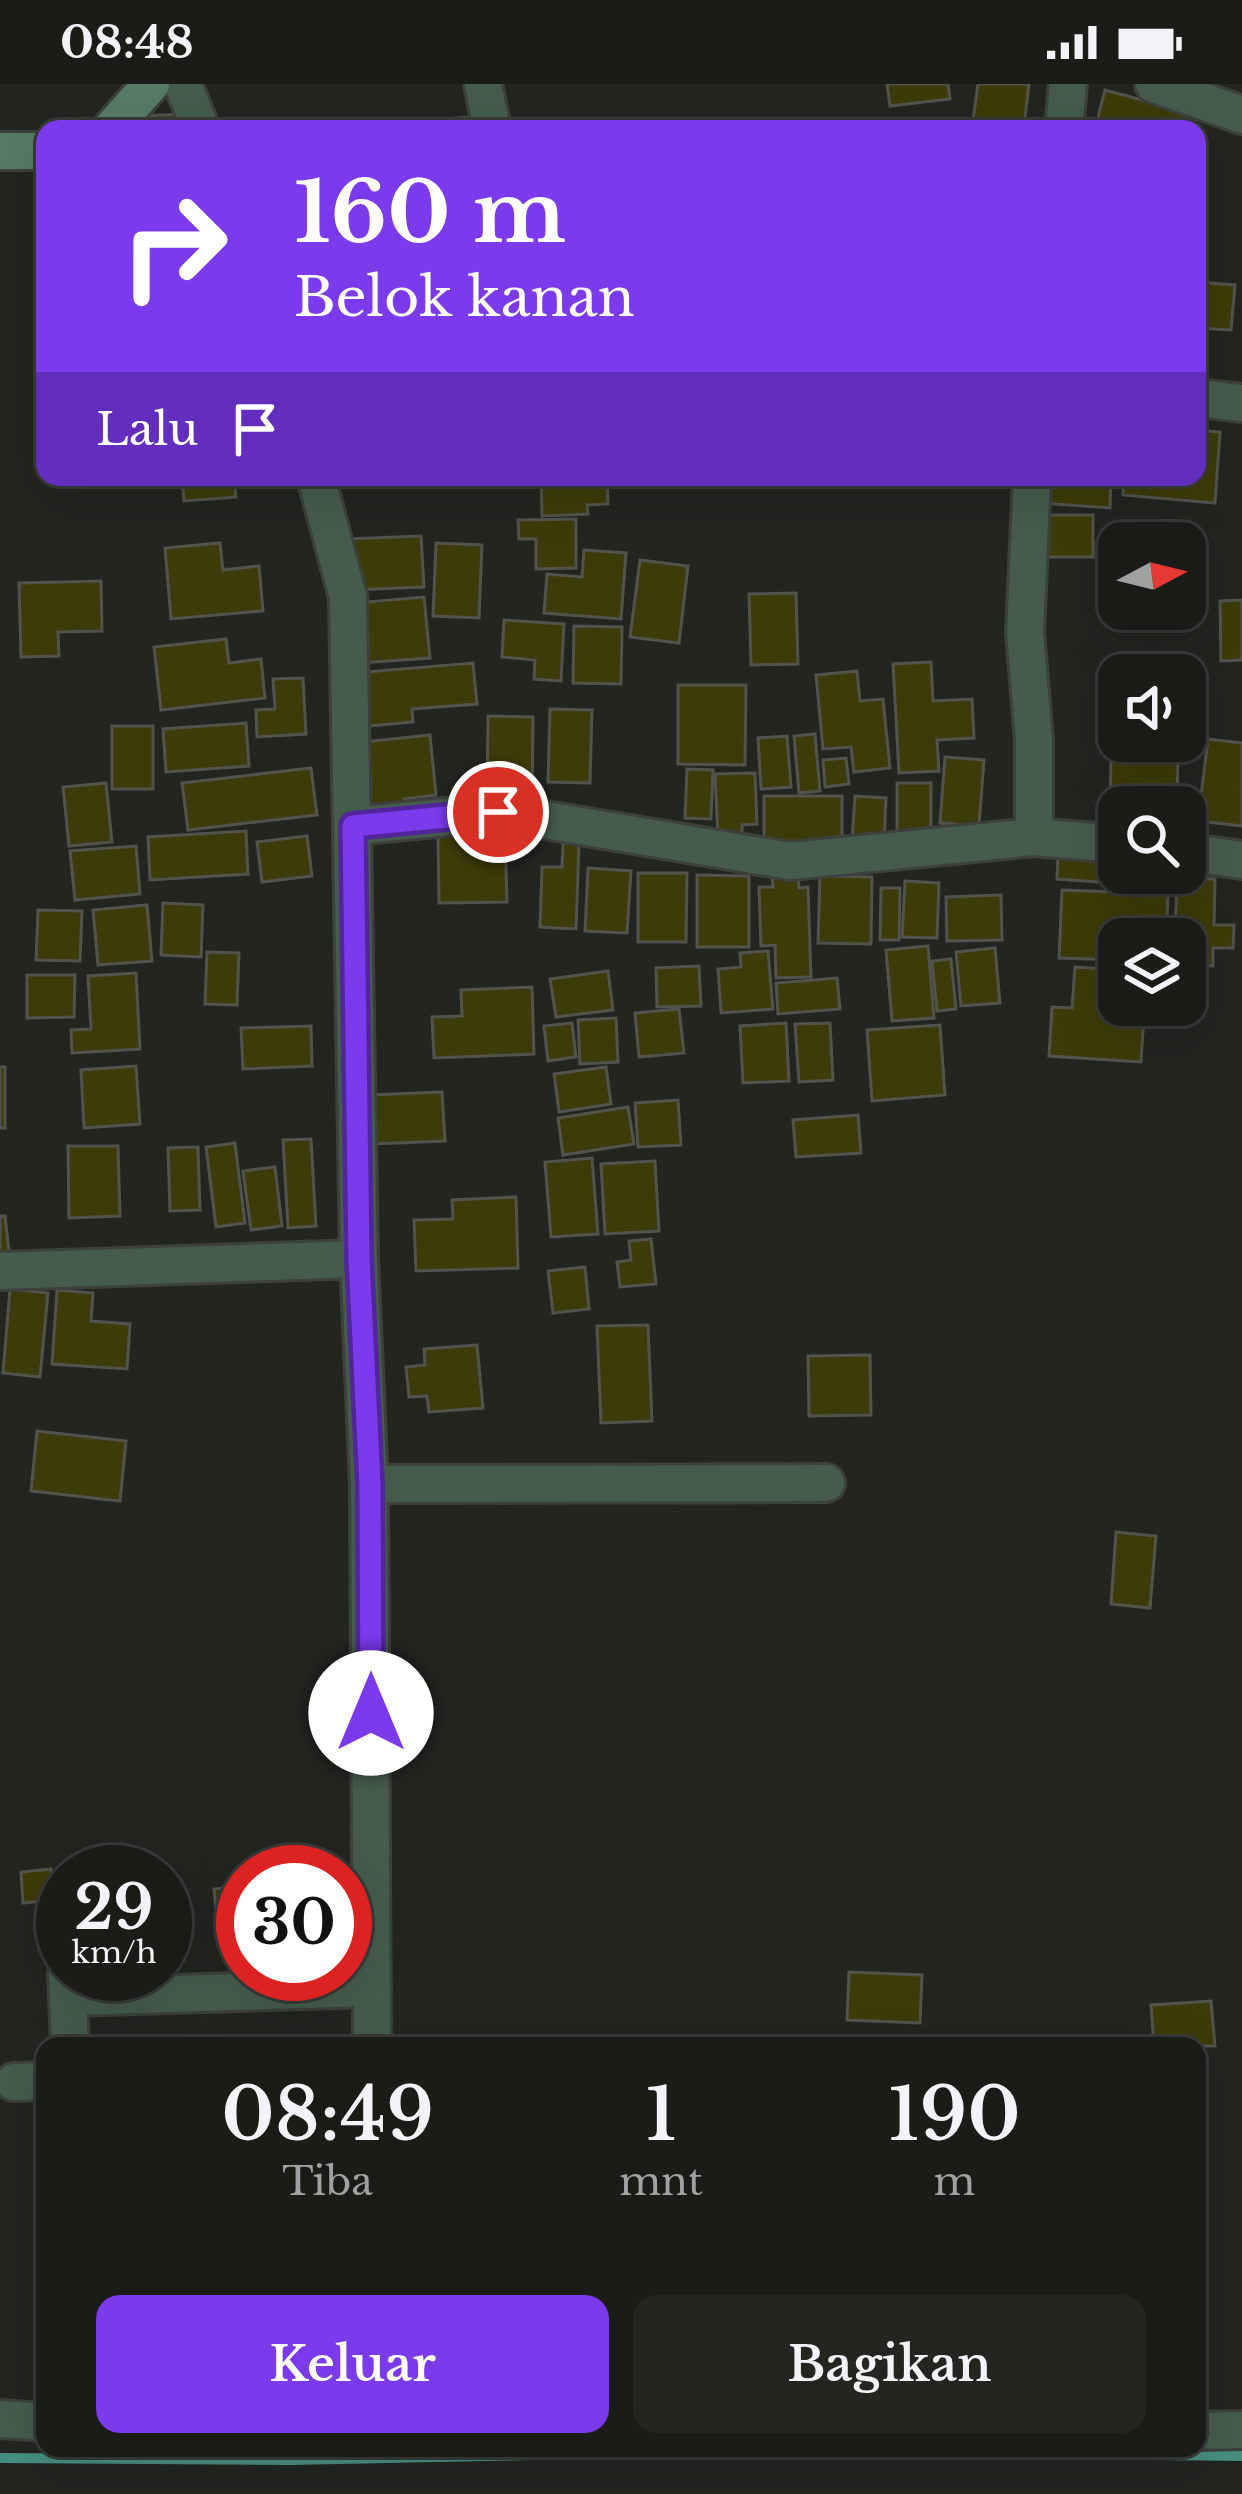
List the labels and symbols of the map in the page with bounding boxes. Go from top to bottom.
north arrow [1098,522,1206,630]
pin [447,761,549,863]
position arrow [308,1650,434,1776]
speed limit sign: 30 [216,1845,372,2001]

